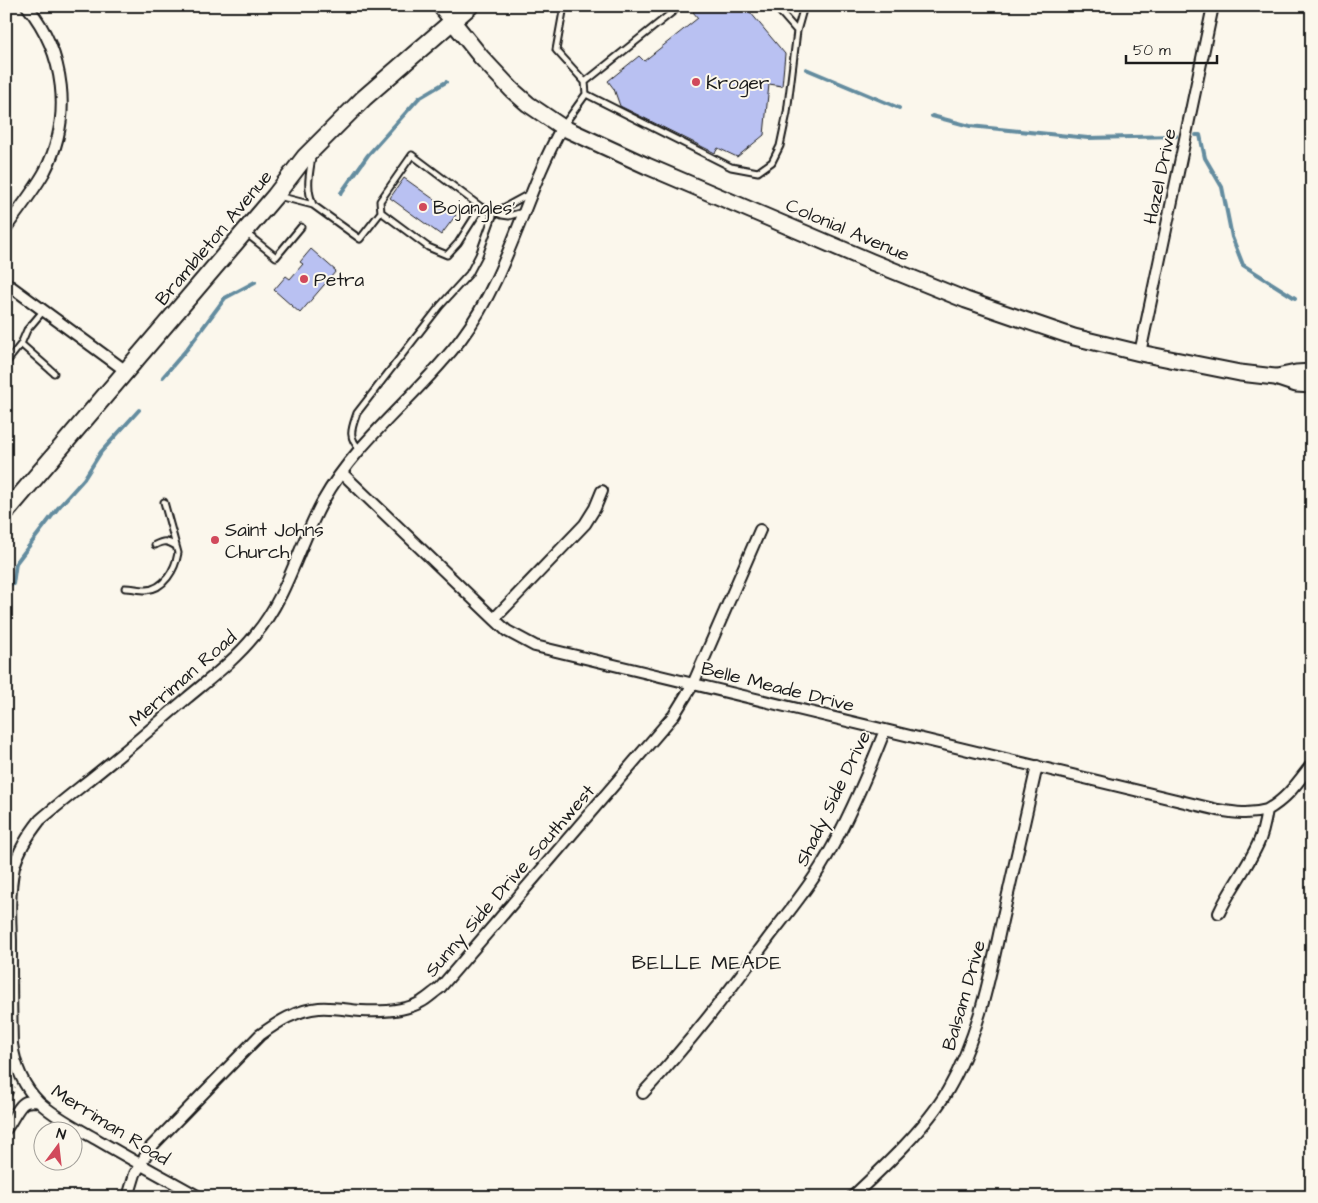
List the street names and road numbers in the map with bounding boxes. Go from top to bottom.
street label: Hazel Drive [1137,126,1184,227]
street label: Brambleton Avenue [149,164,279,312]
street label: Colonial Avenue [781,192,914,269]
street label: Merriman Road [123,624,243,734]
street label: Belle Meade Drive [698,655,857,720]
street label: Shady Side Drive [789,726,879,871]
street label: Sunny Side Drive Southwest [419,778,602,984]
street label: Balsam Drive [936,937,993,1054]
street label: Merriman Road [46,1078,175,1173]

